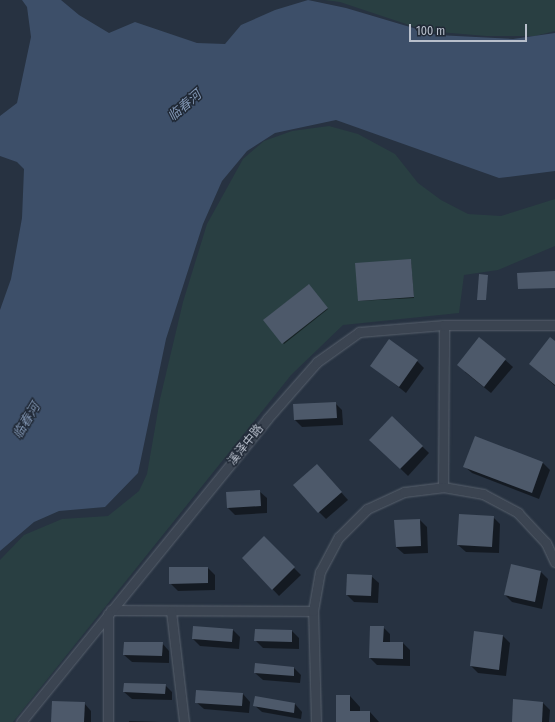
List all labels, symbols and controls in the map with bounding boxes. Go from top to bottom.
scale bar [411,16,529,42]
text: 100 m [416,24,445,38]
water label: 临春河 [165,87,205,125]
water label: 临春河 [10,400,44,442]
street label: 溪泽中路 [225,422,267,468]

